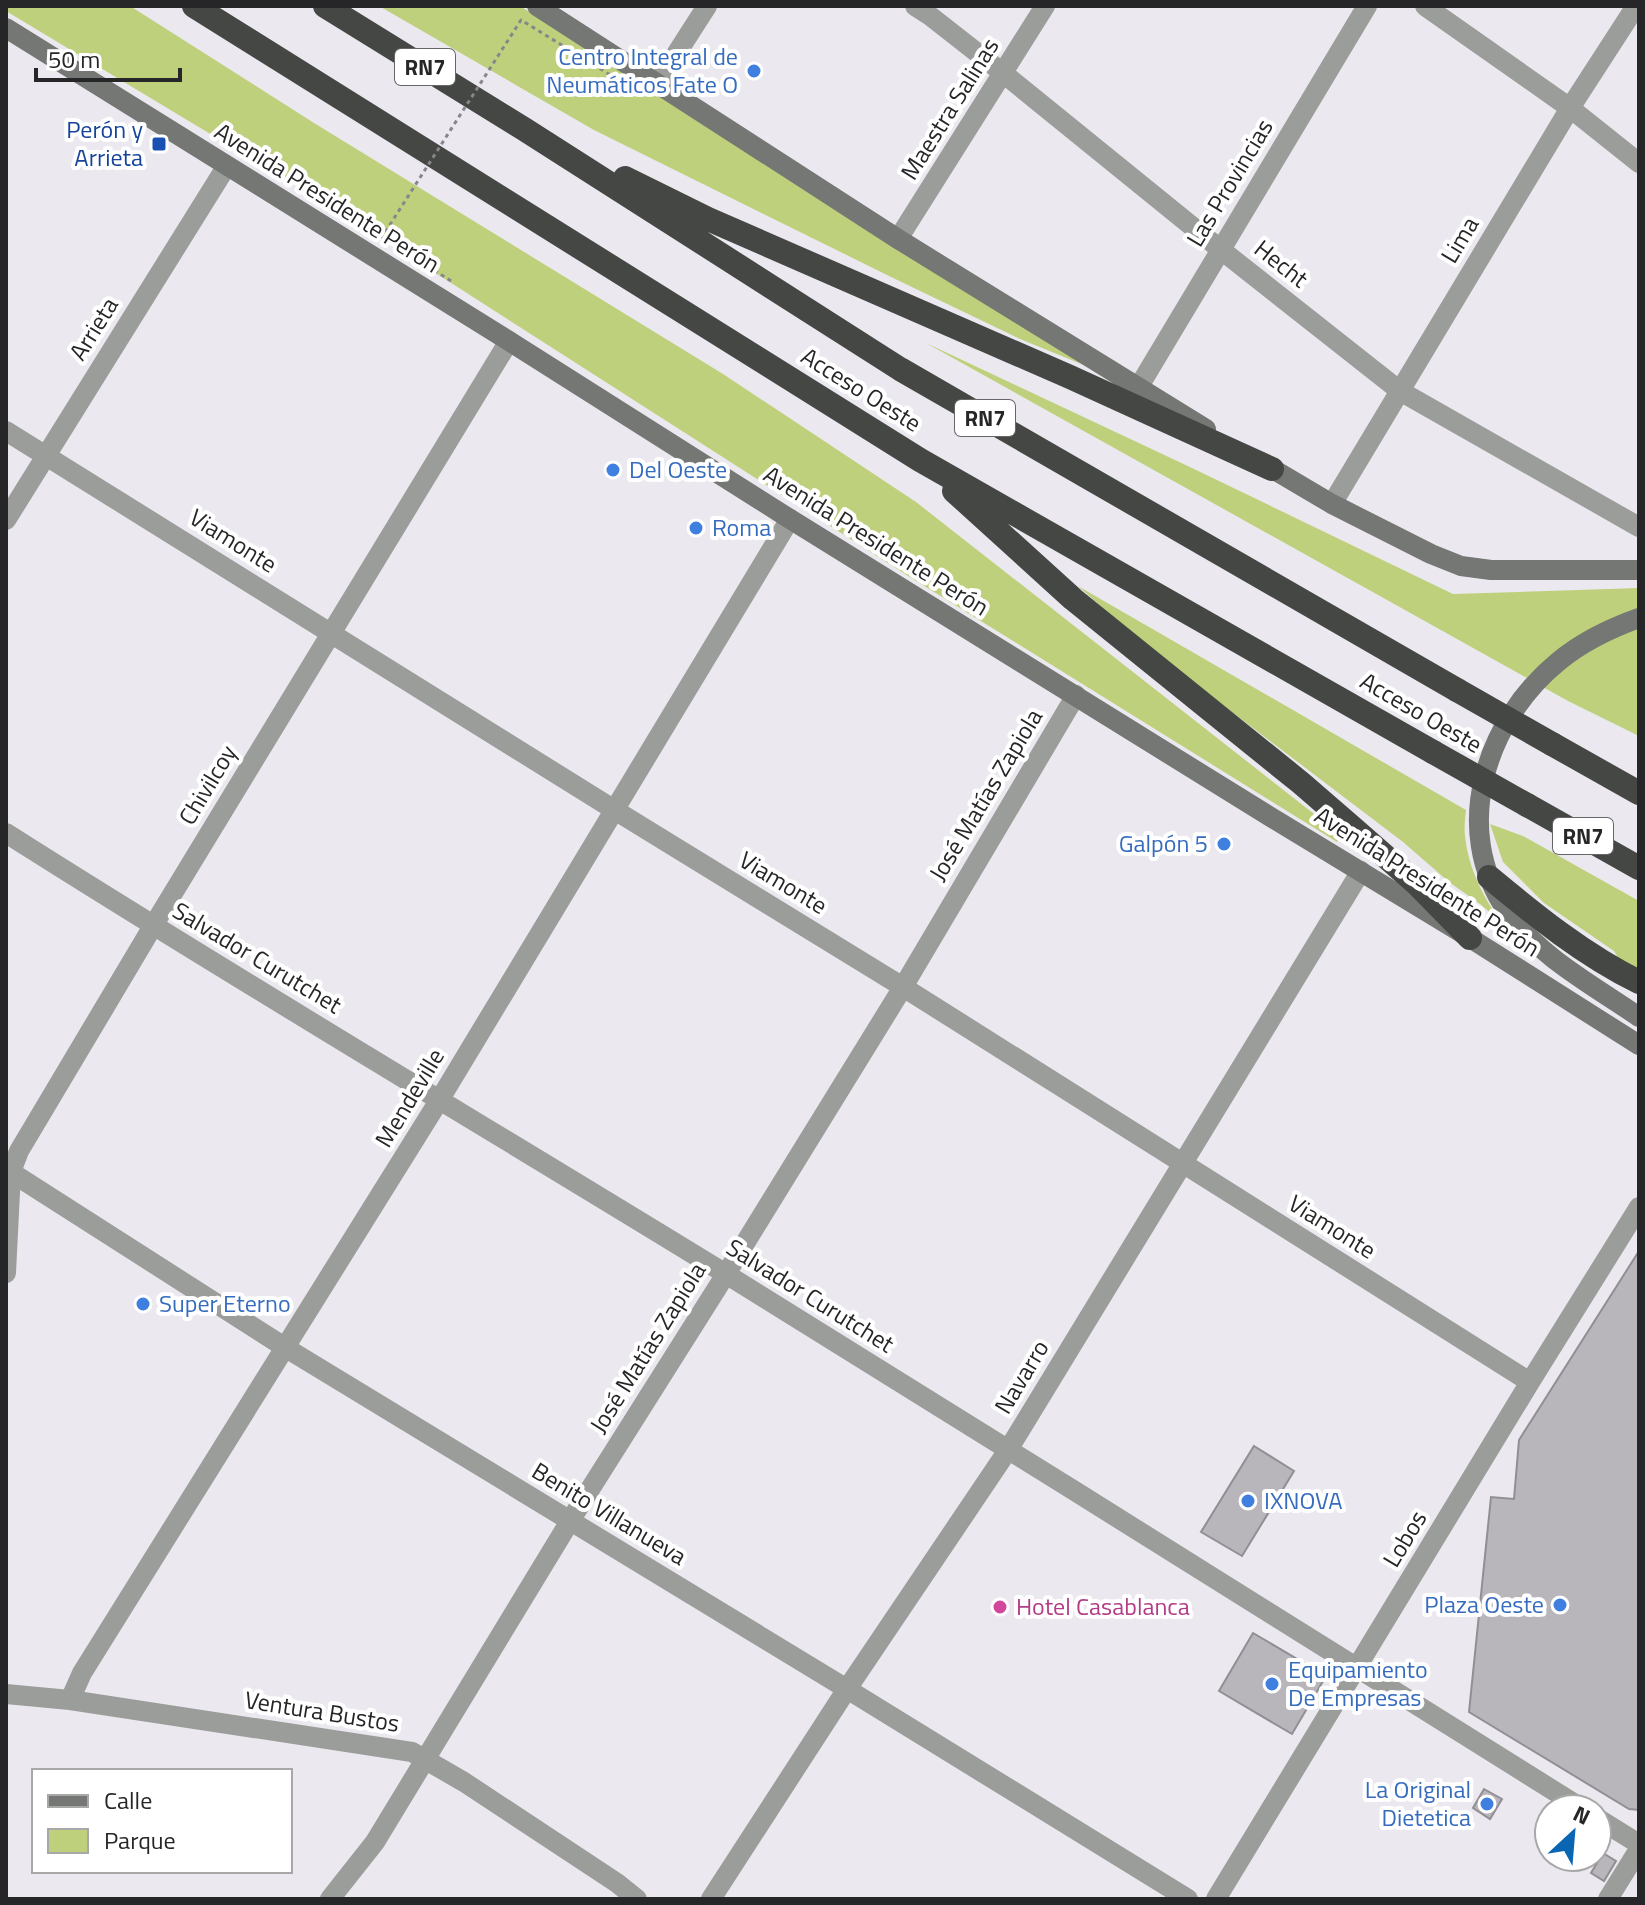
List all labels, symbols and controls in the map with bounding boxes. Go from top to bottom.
street label: Maestra Salinas [891,30,1007,186]
scale bar [36,32,180,82]
place label: Centro Integral de Neumáticos Fate O [546,38,738,102]
text: 50 m [48,41,100,77]
road number: RN7 [395,49,455,85]
marker: Centro Integral de Neumáticos Fate O [745,62,763,80]
place label: Perón y Arrieta [66,111,143,175]
street label: Las Provincias [1177,112,1281,253]
street label: Avenida Presidente Perón [208,113,447,281]
marker: Perón y Arrieta [150,135,168,153]
street label: Lima [1431,209,1487,270]
street label: Hecht [1247,231,1317,296]
street label: Arrieta [60,290,127,367]
street label: Acceso Oeste [794,338,929,440]
road number: RN7 [955,400,1015,436]
place label: Del Oeste [629,451,727,487]
street label: Avenida Presidente Perón [757,456,996,624]
marker: Del Oeste [604,461,622,479]
street label: Viamonte [183,499,284,581]
place label: Roma [712,509,771,545]
marker: Roma [687,519,705,537]
street label: Acceso Oeste [1354,663,1489,762]
street label: José Matías Zapiola [919,701,1051,888]
street label: Chivilcoy [169,737,245,831]
street label: Avenida Presidente Perón [1308,797,1547,965]
road number: RN7 [1553,818,1613,854]
place label: Galpón 5 [1119,825,1208,861]
marker: Galpón 5 [1215,835,1233,853]
street label: Viamonte [733,842,835,923]
street label: Salvador Curutchet [166,892,349,1022]
street label: Mendeville [365,1041,453,1154]
street label: Viamonte [1282,1185,1383,1267]
street label: Salvador Curutchet [720,1229,902,1362]
street label: José Matías Zapiola [580,1255,714,1440]
place label: Super Eterno [159,1285,291,1321]
marker: Super Eterno [134,1295,152,1313]
street label: Navarro [985,1333,1057,1420]
street label: Benito Villanueva [525,1453,694,1574]
place label: IXNOVA [1264,1482,1343,1518]
marker: IXNOVA [1239,1492,1257,1510]
street label: Lobos [1373,1503,1435,1574]
place label: Plaza Oeste [1424,1586,1544,1622]
place label: Hotel Casablanca [1016,1588,1190,1624]
marker: Plaza Oeste [1551,1596,1569,1614]
marker: Hotel Casablanca [991,1598,1009,1616]
place label: Equipamiento De Empresas [1288,1651,1428,1715]
marker: Equipamiento De Empresas [1263,1675,1281,1693]
street label: Ventura Bustos [242,1681,402,1741]
legend [32,1769,292,1873]
place label: La Original Dietetica [1365,1771,1471,1835]
text: Calle [104,1782,152,1818]
north arrow [1533,1793,1613,1873]
marker: La Original Dietetica [1478,1795,1496,1813]
text: N [1567,1796,1596,1834]
text: Parque [104,1822,176,1858]

